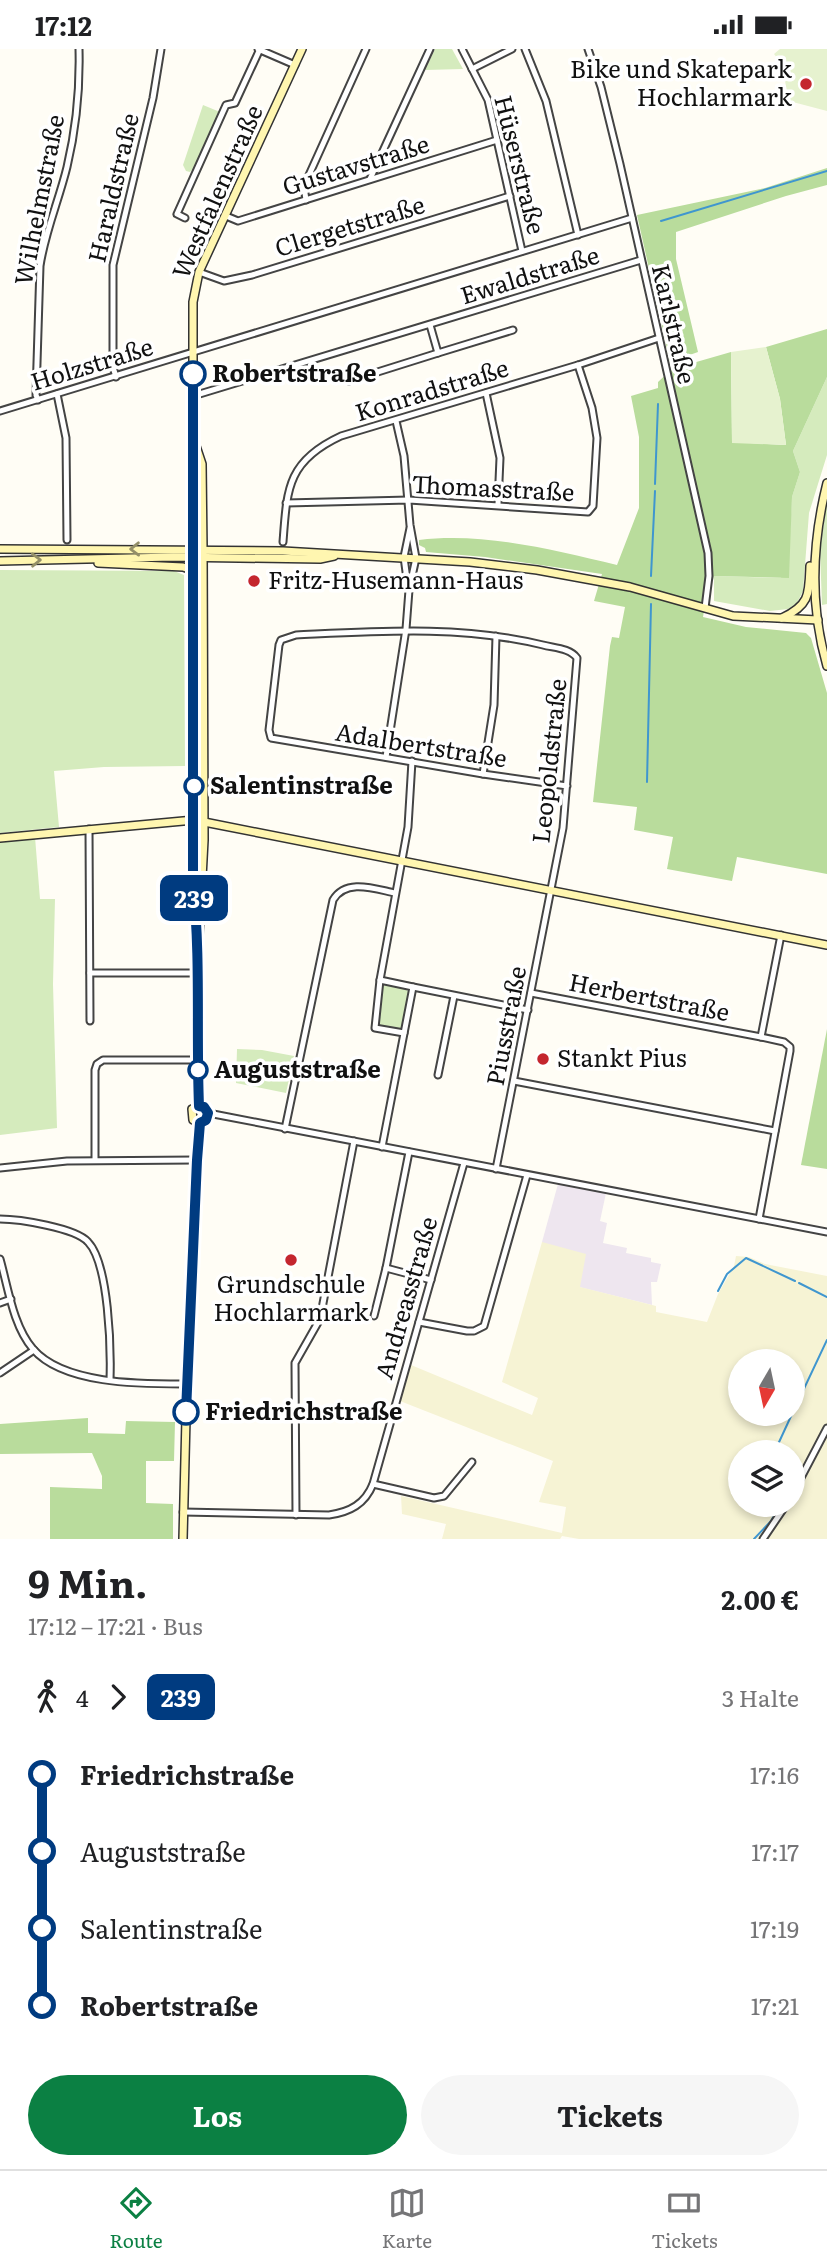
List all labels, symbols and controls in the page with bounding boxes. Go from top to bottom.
text: 17:12 [35,5,92,44]
place label: Bike und Skatepark Hochlarmark [570,50,792,113]
marker: Bike und Skatepark Hochlarmark [798,76,814,92]
street label: Hüserstraße [487,91,556,238]
street label: Westfalenstraße [162,98,270,283]
street label: Haraldstraße [77,109,146,266]
street label: Wilhelmstraße [4,111,71,288]
street label: Gustavstraße [278,125,433,203]
street label: Clergetstraße [270,185,428,264]
street label: Ewaldstraße [456,236,603,311]
street label: Karlstraße [645,260,706,387]
street label: Holzstraße [26,327,157,398]
street label: Konradstraße [350,349,512,429]
place label: Robertstraße [212,354,377,389]
marker: Robertstraße [180,361,206,387]
street label: Thomasstraße [411,465,575,508]
one-way arrow [129,541,140,557]
one-way arrow [32,552,42,568]
place label: Fritz-Husemann-Haus [268,561,523,596]
marker: Fritz-Husemann-Haus [246,573,262,589]
street label: Leopoldstraße [521,677,574,845]
street label: Adalbertstraße [333,713,510,774]
place label: Salentinstraße [210,766,393,801]
marker: Salentinstraße [184,776,204,796]
line badge: 239 [154,875,234,921]
text: 239 [174,880,214,915]
street label: Piusstraße [476,963,533,1088]
street label: Herbertstraße [566,963,733,1028]
place label: Stankt Pius [557,1039,687,1074]
place label: Auguststraße [214,1050,381,1085]
marker: Stankt Pius [535,1051,551,1067]
marker: Auguststraße [188,1060,208,1080]
street label: Andreasstraße [365,1212,444,1383]
marker: Grundschule Hochlarmark [283,1252,299,1268]
place label: Grundschule Hochlarmark [213,1265,369,1328]
north arrow [728,1349,805,1426]
map controls [728,1349,805,1517]
place label: Friedrichstraße [205,1392,403,1427]
marker: Friedrichstraße [173,1399,199,1425]
button: layers [728,1440,805,1517]
text: 9 Min. [28,1553,148,1610]
text: 2.00 € [721,1579,799,1618]
text: 17:12 – 17:21 · Bus [28,1608,203,1642]
icon: walk [28,1678,66,1716]
icon: forward [99,1678,137,1716]
text: 239 [161,1679,201,1714]
text: 4 [76,1680,89,1714]
text: 3 Halte [722,1680,799,1714]
text: Friedrichstraße [80,1754,294,1793]
text: 17:16 [750,1757,799,1791]
text: Auguststraße [80,1831,246,1870]
text: 17:17 [751,1834,799,1868]
text: Salentinstraße [80,1908,262,1947]
text: 17:19 [750,1911,799,1945]
text: Robertstraße [80,1985,258,2024]
text: 17:21 [751,1988,799,2022]
button: Los [28,2075,407,2155]
button: Tickets [421,2075,799,2155]
tab: Route [109,2184,163,2254]
tab: Karte [382,2184,432,2254]
tab: Tickets [651,2184,717,2254]

